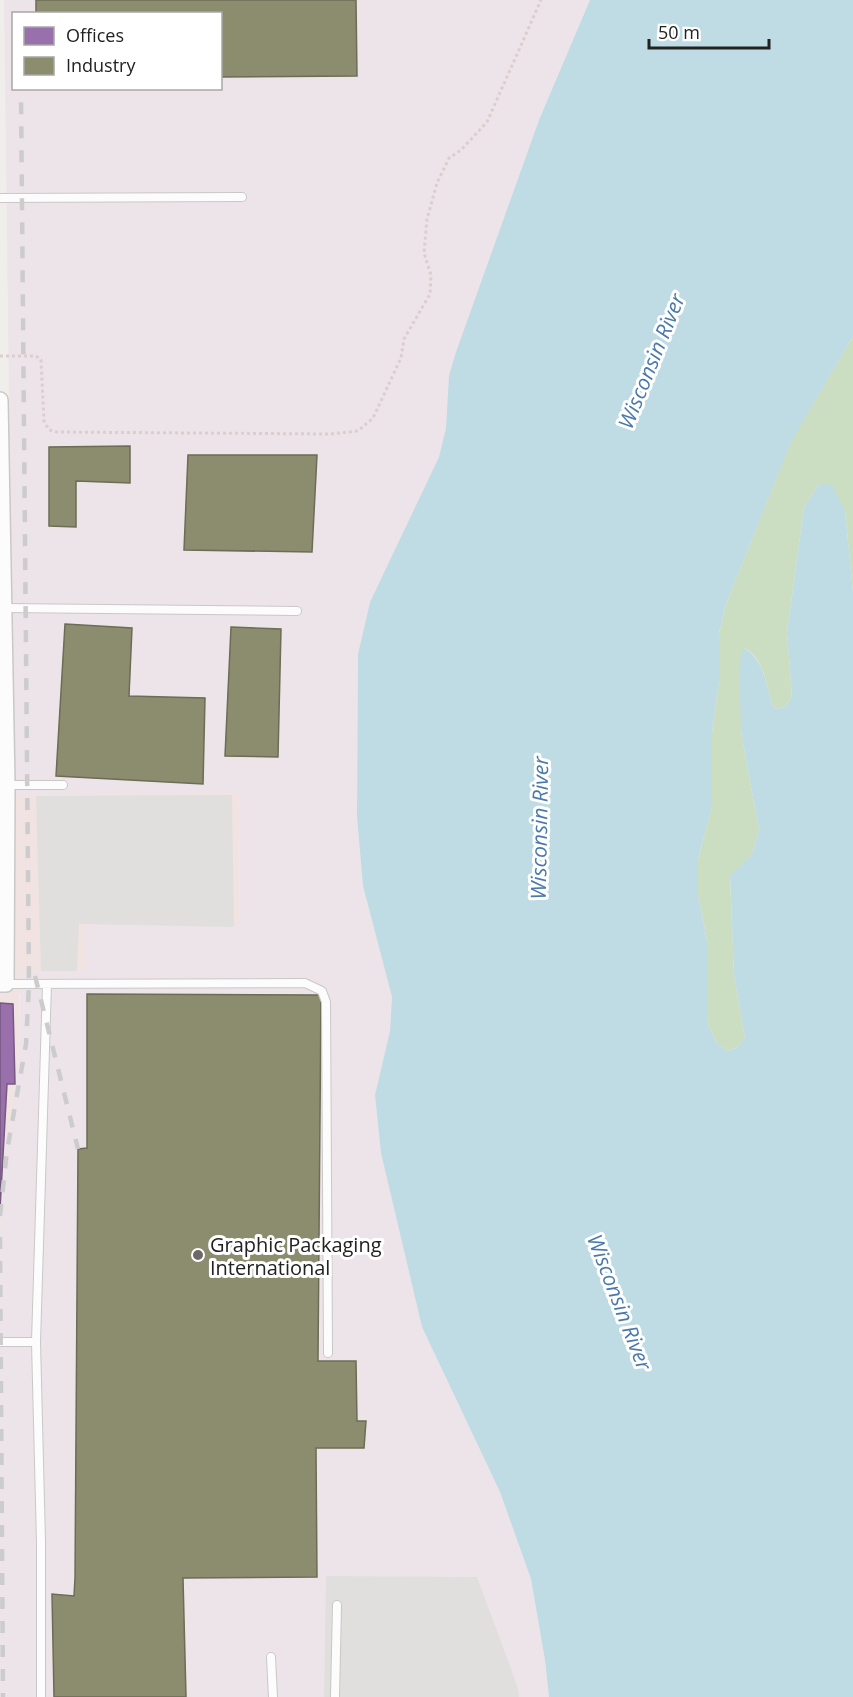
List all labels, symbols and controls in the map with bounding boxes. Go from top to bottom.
legend [12,12,222,90]
scale bar [649,12,769,50]
text: 50 m [658,20,700,44]
text: Offices [66,23,124,47]
text: Industry [66,53,136,77]
water label: Wisconsin River [611,289,691,433]
water label: Wisconsin River [524,755,554,900]
water label: Wisconsin River [581,1230,659,1375]
place label: Graphic Packaging International [210,1231,382,1281]
marker: Graphic Packaging International [191,1248,205,1262]

